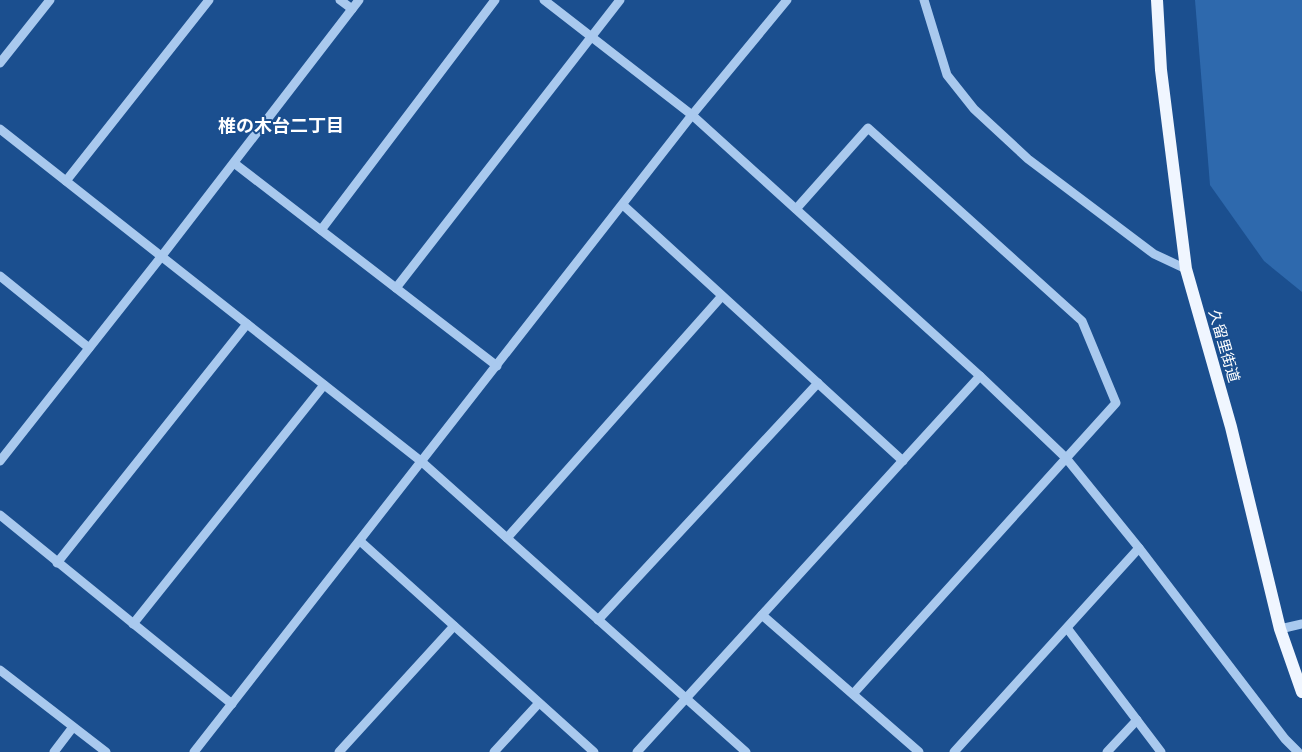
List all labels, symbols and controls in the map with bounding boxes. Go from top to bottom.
district label: 椎の木台二丁目 [218,115,344,137]
street label: 久留里街道 [1205,307,1243,385]

